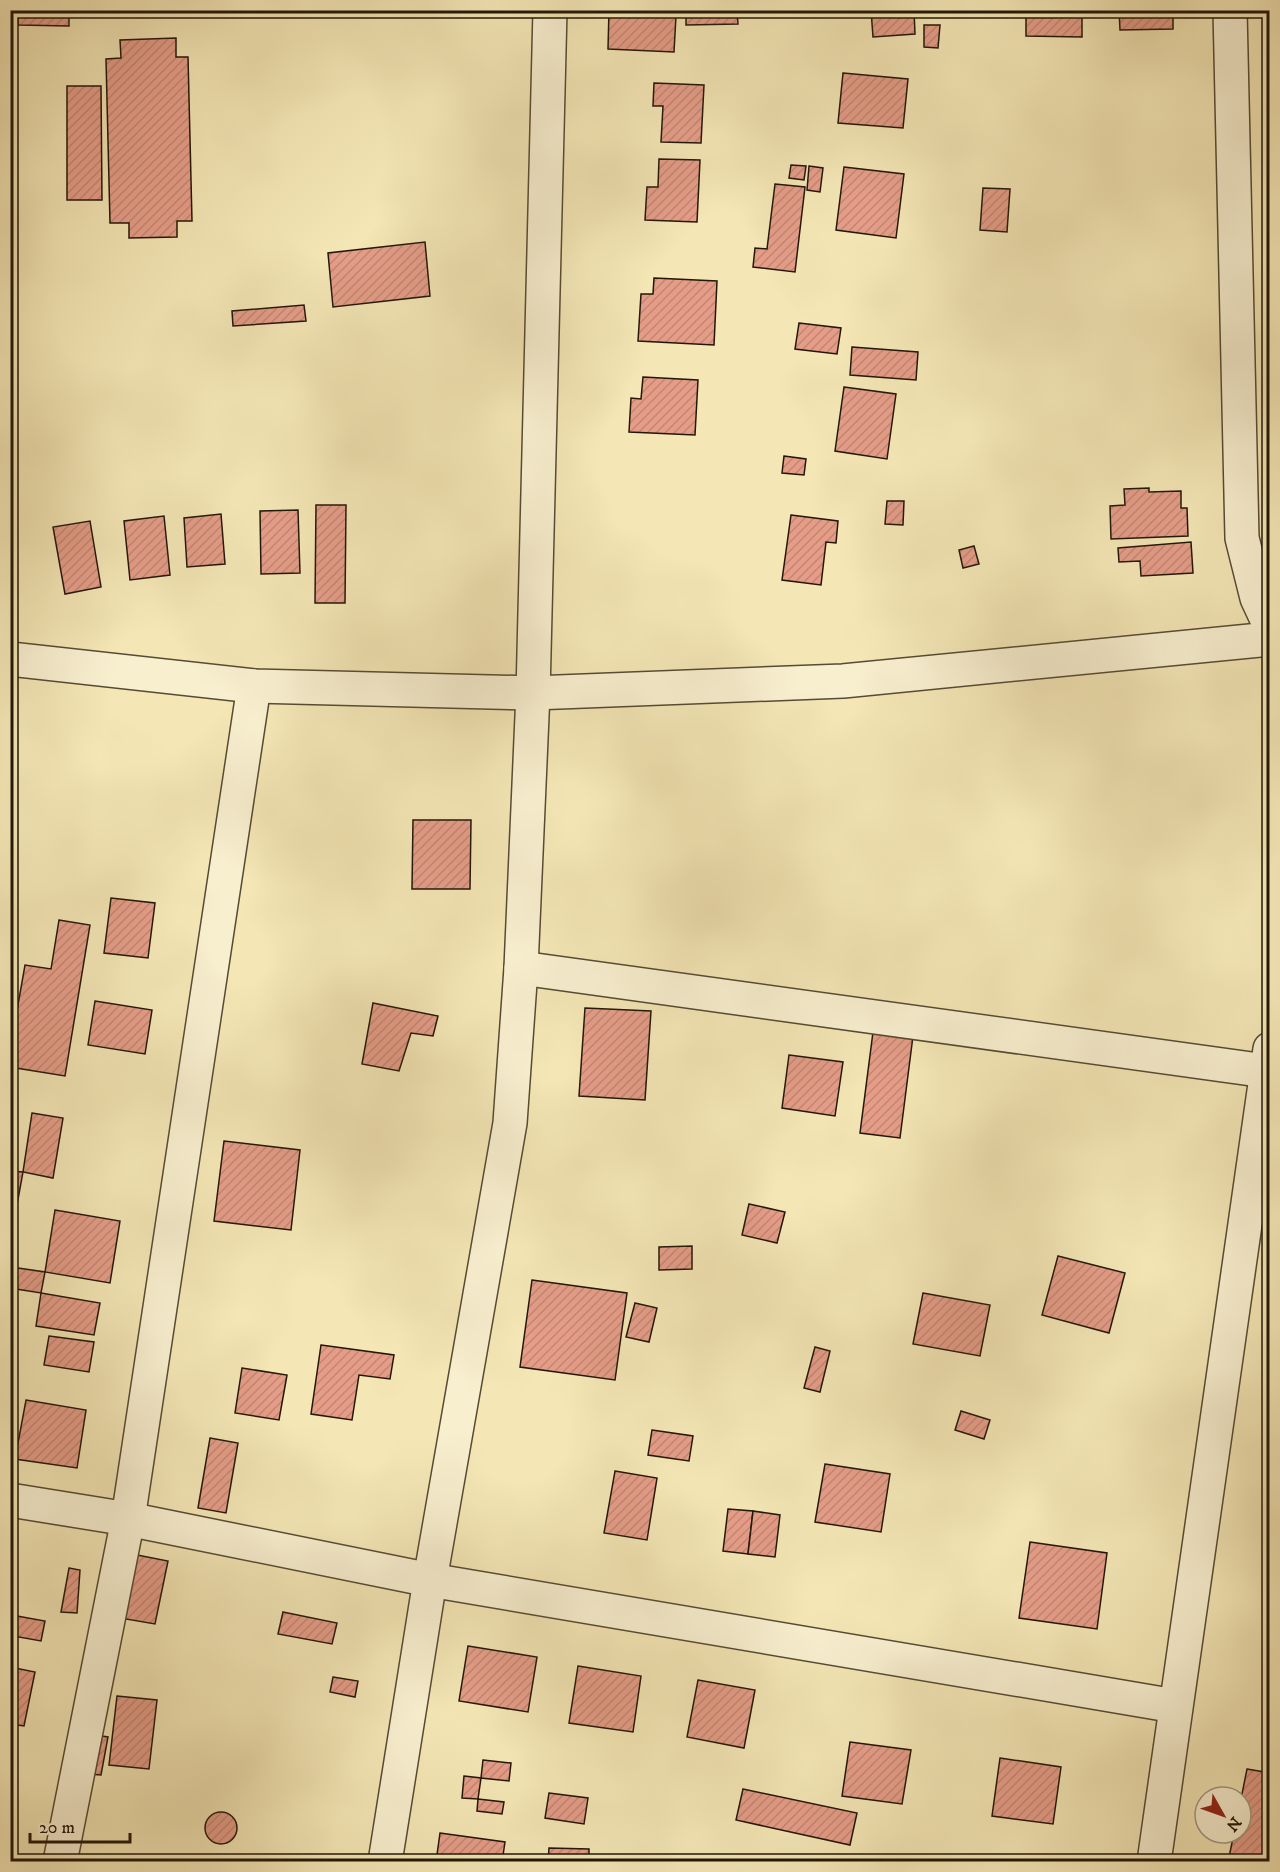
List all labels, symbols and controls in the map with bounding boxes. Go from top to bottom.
north arrow [1193,1785,1253,1845]
scale bar [30,1806,130,1844]
text: N [1222,1813,1246,1835]
text: 20 m [39,1817,75,1839]

